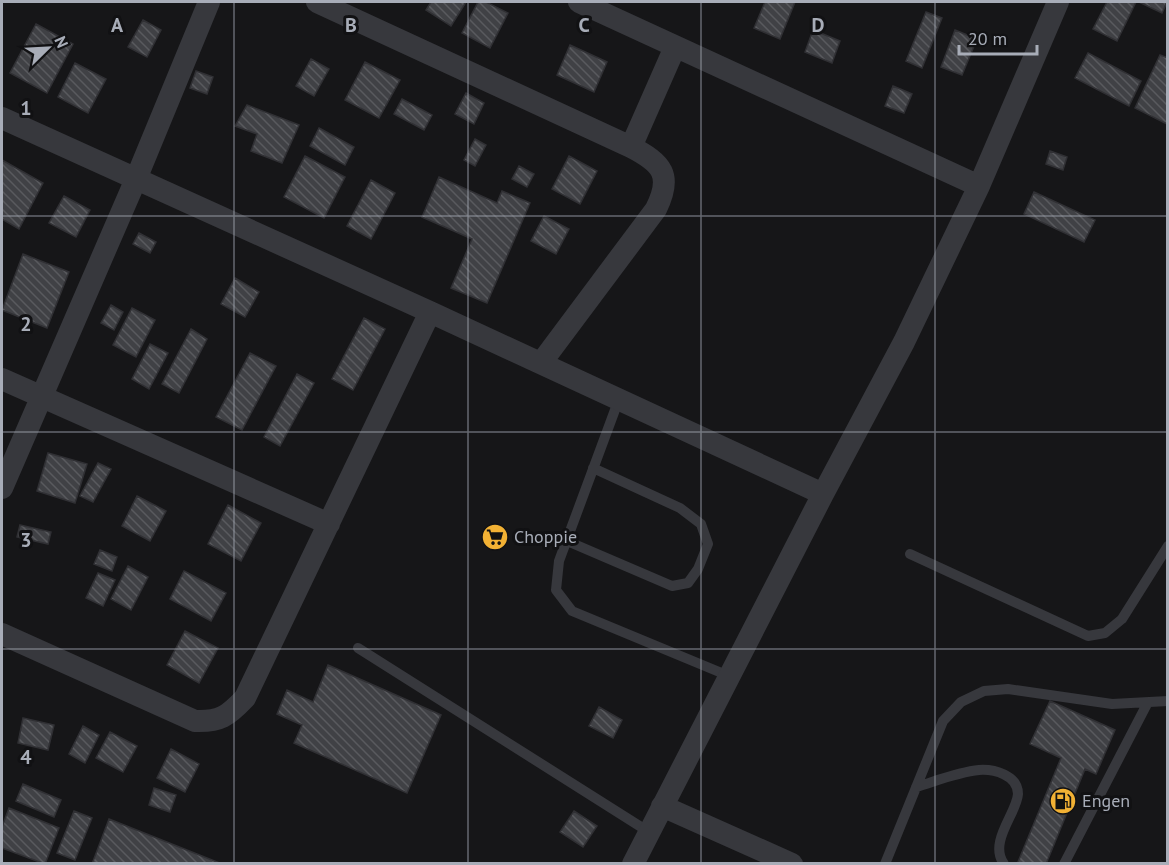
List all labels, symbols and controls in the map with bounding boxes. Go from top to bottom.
text: A [111,12,124,38]
text: B [345,12,357,38]
text: C [578,12,590,38]
text: D [812,12,825,38]
north arrow [18,18,78,78]
scale bar [959,18,1037,56]
text: 20 m [968,27,1007,50]
text: N [50,33,73,51]
text: 1 [20,95,32,121]
text: 2 [20,311,32,337]
supermarket icon: Choppie [480,522,510,552]
place label: Choppie [514,525,577,548]
text: 3 [20,527,32,553]
text: 4 [20,744,32,770]
fuel station icon: Engen [1048,786,1078,816]
place label: Engen [1082,789,1130,812]

